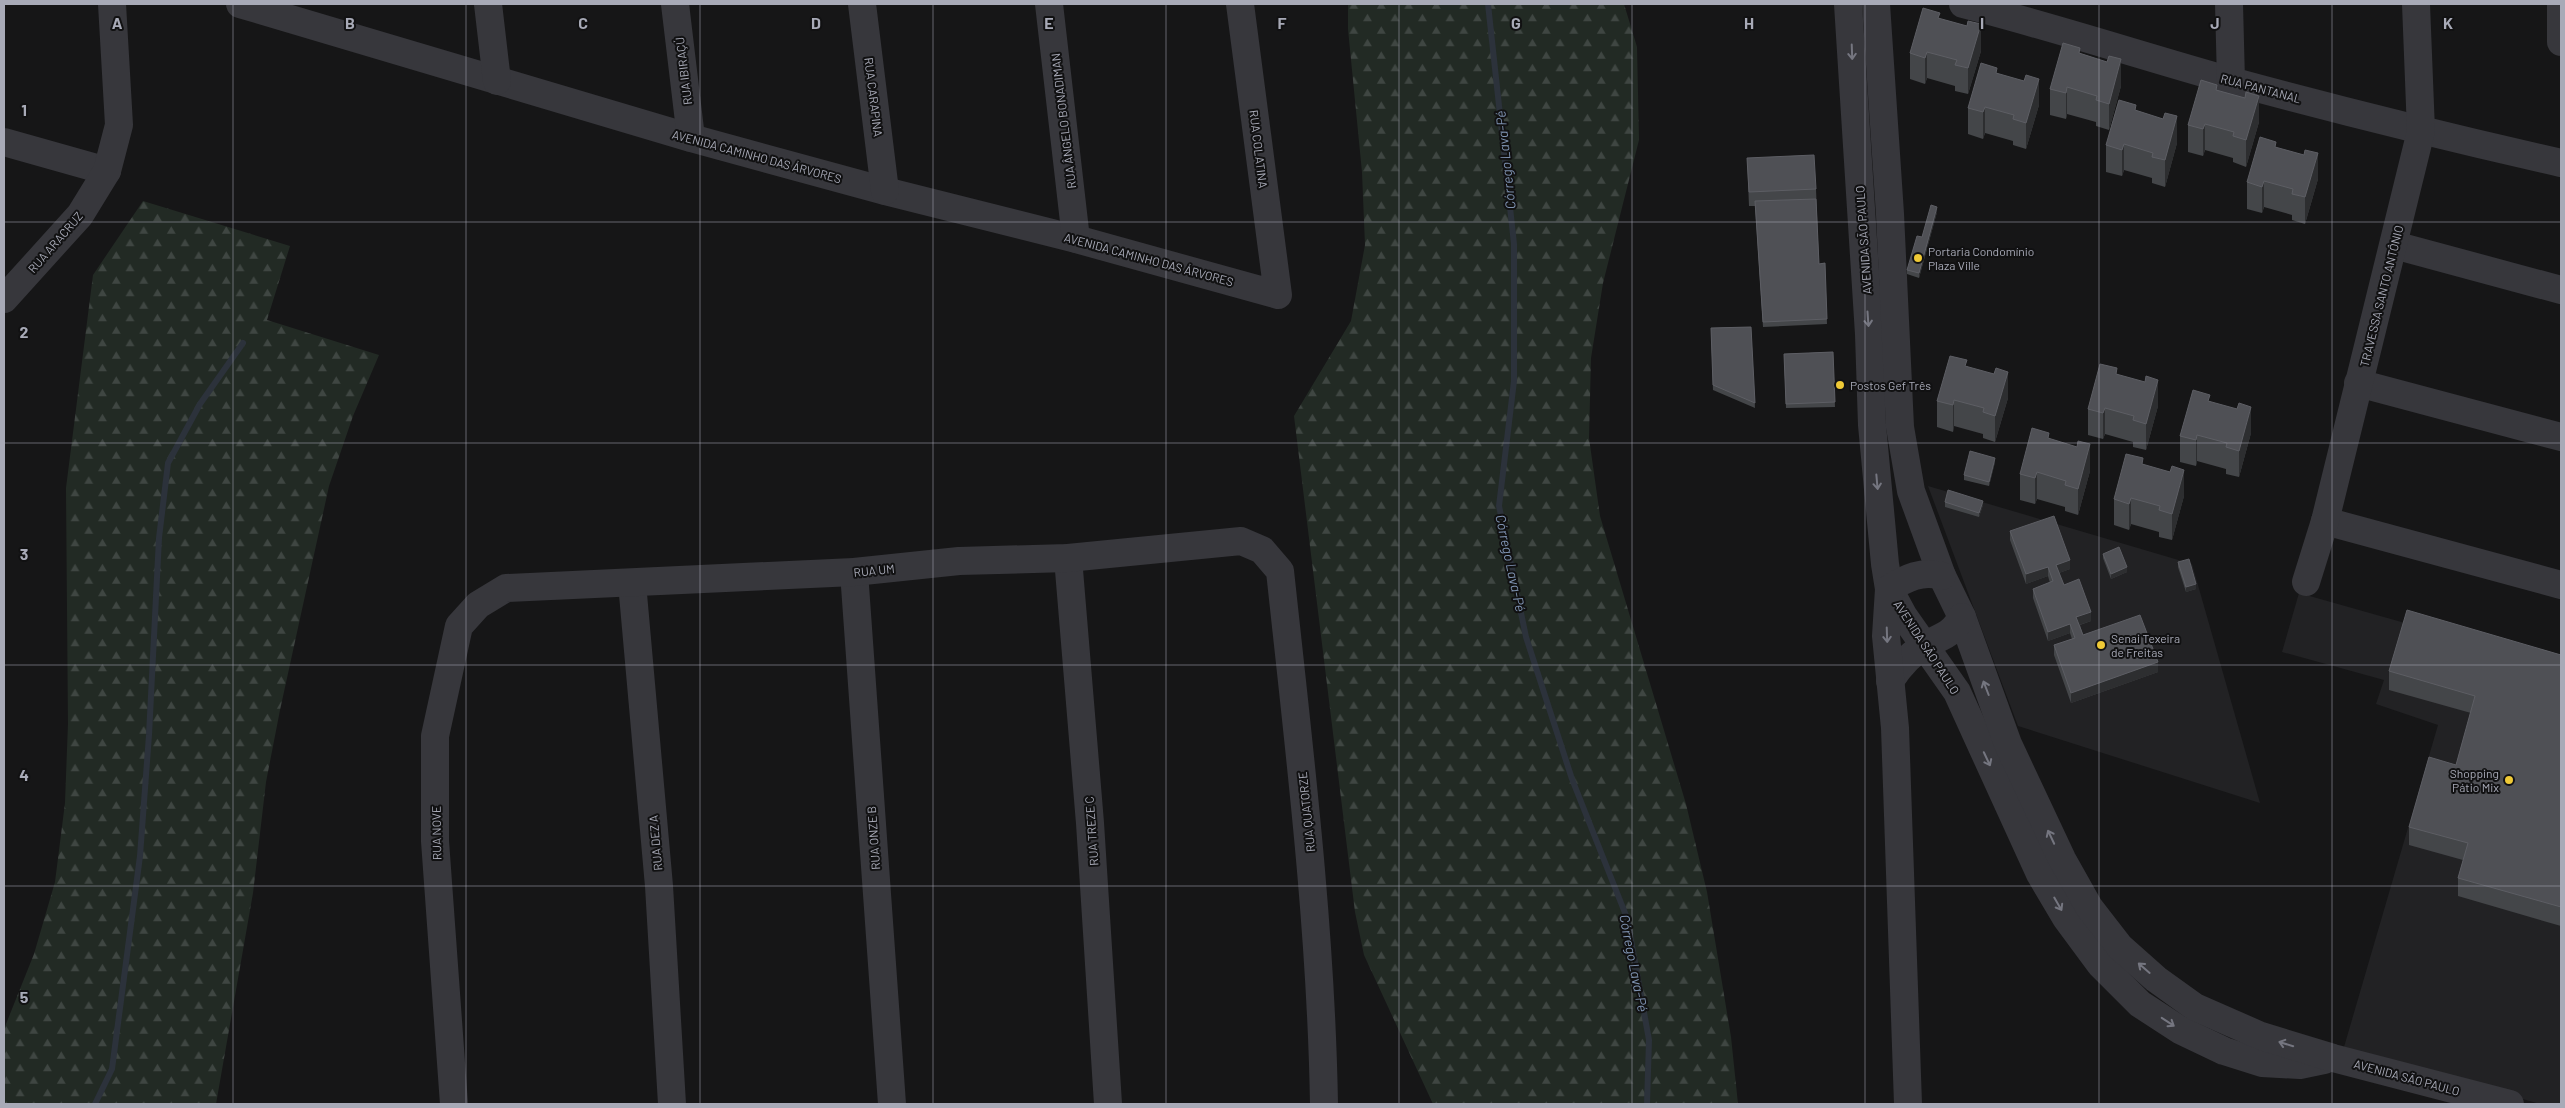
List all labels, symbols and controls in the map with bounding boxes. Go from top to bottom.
text: A [112,13,123,32]
text: B [345,13,355,32]
text: C [578,13,588,32]
text: D [811,13,821,32]
text: E [1044,13,1054,32]
text: F [1278,13,1287,32]
text: G [1511,13,1521,32]
text: H [1744,13,1754,32]
text: I [1980,13,1984,32]
text: J [2210,13,2220,32]
text: K [2443,13,2453,32]
street label: RUA IBIRAÇÚ [672,36,694,106]
one-way arrow [1847,44,1857,60]
street label: RUA ÂNGELO BONADIMAN [1048,53,1078,189]
street label: RUA CARAPINA [862,56,886,138]
street label: RUA PANTANAL [2219,71,2303,105]
text: 1 [21,100,27,119]
street label: RUA COLATINA [1247,109,1271,189]
water label: Córrego Lava-Pé [1491,110,1519,210]
street label: AVENIDA CAMINHO DAS ÁRVORES [671,127,843,185]
street label: AVENIDA SÃO PAULO [1852,185,1874,295]
street label: RUA ARACRUZ [25,209,85,275]
street label: TRAVESSA SANTO ANTÔNIO [2357,224,2405,368]
street label: AVENIDA CAMINHO DAS ÁRVORES [1063,230,1235,288]
place label: Portaria Condomínio Plaza Ville [1928,244,2034,272]
marker: Portaria Condomínio Plaza Ville [1912,252,1924,264]
one-way arrow [1863,311,1872,327]
text: 2 [20,322,29,341]
place label: Postos Gef Três [1850,378,1931,392]
marker: Postos Gef Três [1834,379,1846,391]
one-way arrow [1872,473,1882,489]
water label: Córrego Lava-Pé [1492,513,1530,613]
text: 3 [20,544,28,563]
street label: RUA UM [853,561,895,579]
street label: AVENIDA SÃO PAULO [1891,597,1963,697]
one-way arrow [1882,627,1891,643]
place label: Senai Texeira de Freitas [2111,631,2180,659]
marker: Senai Texeira de Freitas [2095,639,2107,651]
one-way arrow [1981,680,1990,695]
one-way arrow [1982,751,1992,766]
text: 4 [19,765,29,784]
place label: Shopping Pátio Mix [2450,766,2499,794]
street label: RUA QUATORZE [1295,771,1317,853]
marker: Shopping Pátio Mix [2503,774,2515,786]
street label: RUA TREZE C [1082,796,1100,866]
street label: RUA NOVE [429,806,443,860]
street label: RUA ONZE B [864,806,882,870]
street label: RUA DEZ A [646,815,664,871]
one-way arrow [2046,830,2055,845]
one-way arrow [2054,897,2064,911]
water label: Córrego Lava-Pé [1616,913,1652,1013]
one-way arrow [2137,962,2150,974]
text: 5 [20,987,29,1006]
one-way arrow [2160,1017,2174,1027]
one-way arrow [2278,1038,2294,1048]
street label: AVENIDA SÃO PAULO [2353,1056,2461,1098]

